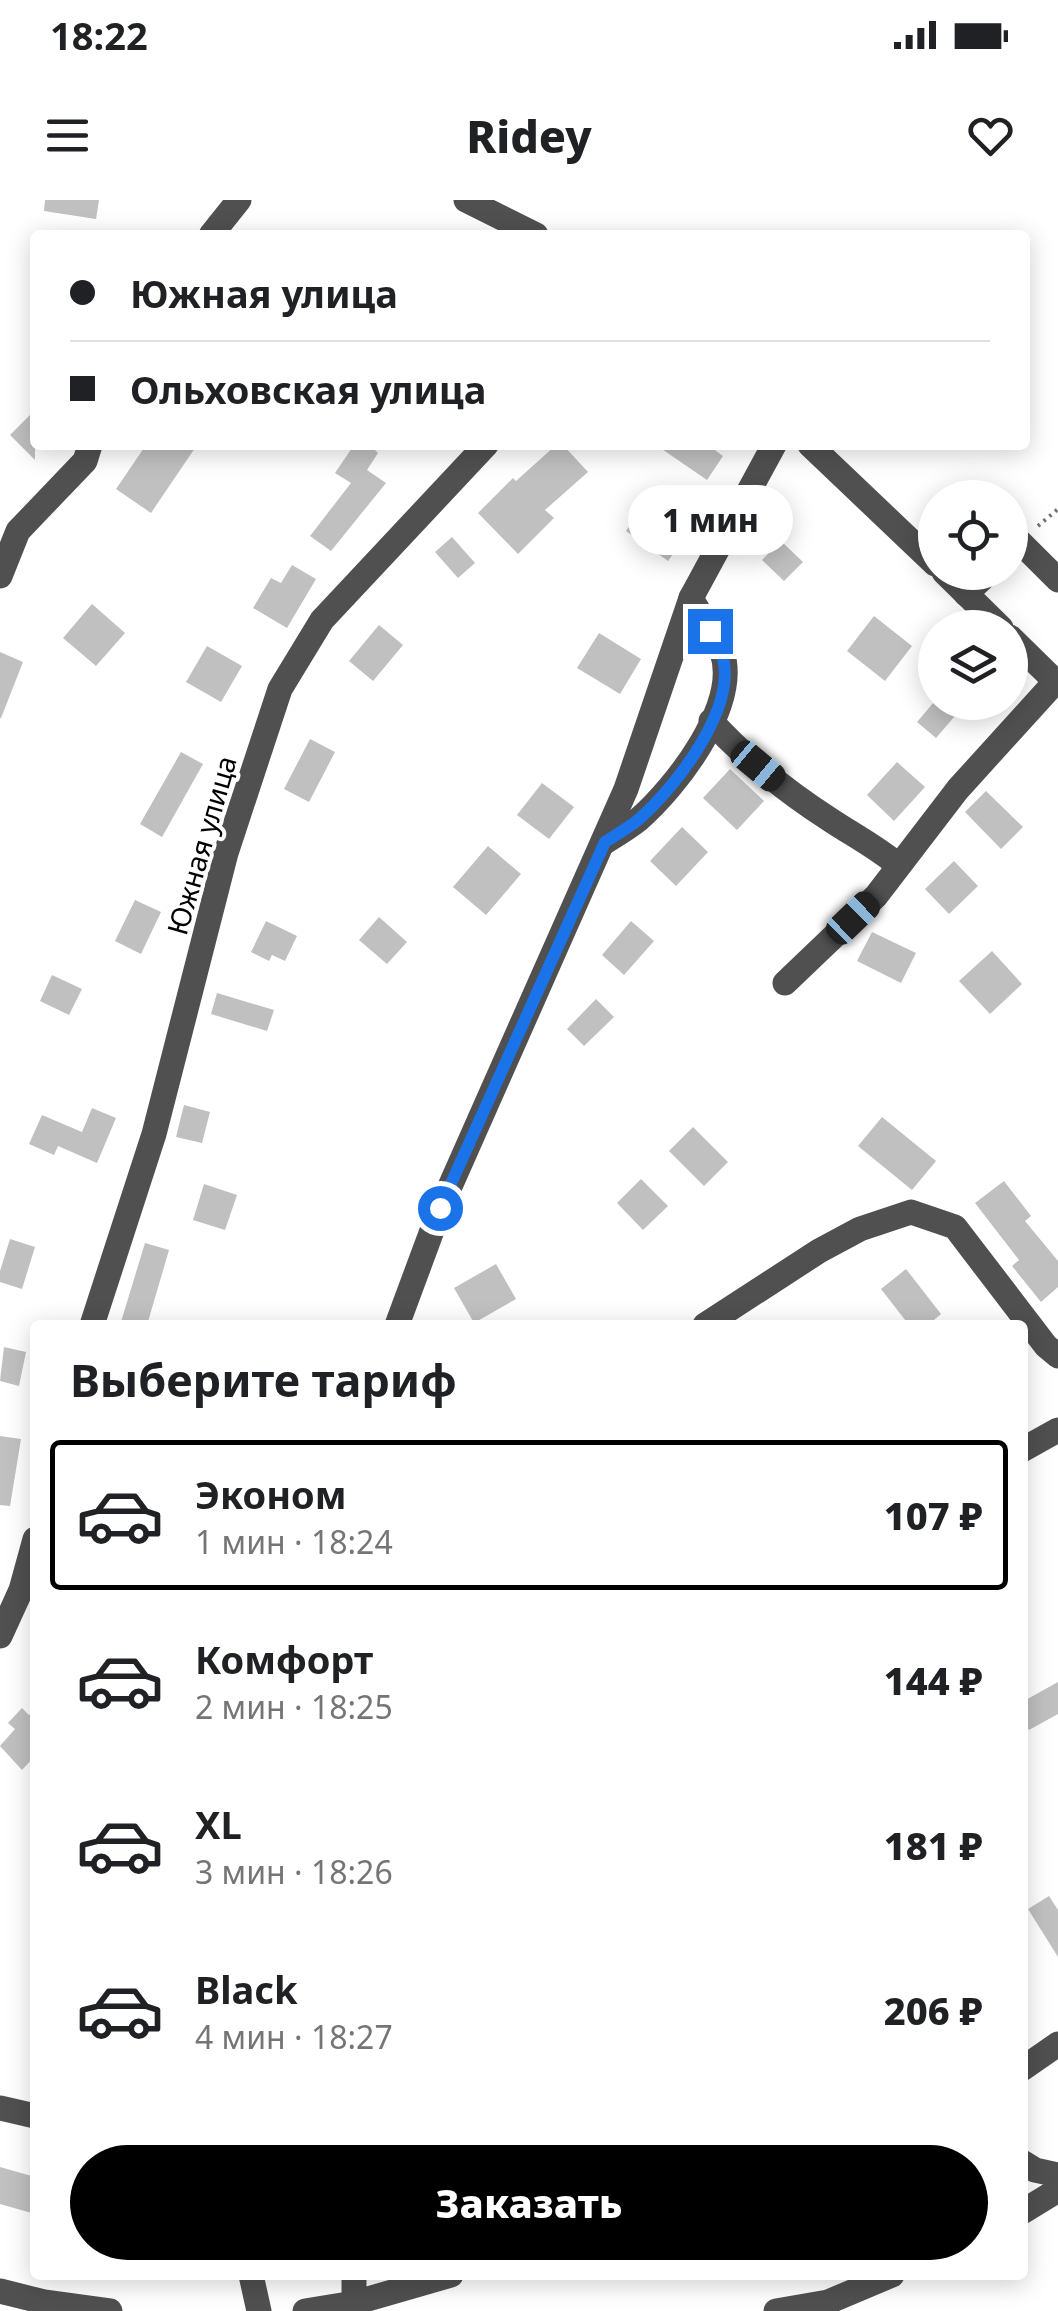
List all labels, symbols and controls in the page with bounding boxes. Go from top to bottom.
text: 18:22 [50,9,148,61]
text: Ridey [466,105,592,166]
icon: menu [40,108,95,163]
icon: heart [963,108,1018,163]
text: Южная улица [130,267,398,319]
text: Ольховская улица [130,363,486,415]
map controls [918,480,1028,720]
button: locate [918,480,1028,590]
callout: 1 мин [628,486,792,556]
text: 1 мин [662,498,759,541]
route end [688,609,733,654]
button: layers [918,610,1028,720]
car [725,735,791,797]
street label: Южная улица [157,751,245,939]
car [821,886,885,950]
route start [418,1186,463,1231]
text: Выберите тариф [70,1349,457,1410]
text: Эконом [195,1468,347,1520]
icon: car [75,1470,165,1560]
text: 107 ₽ [884,1489,983,1541]
text: 1 мин · 18:24 [195,1520,393,1563]
text: Комфорт [195,1633,373,1685]
icon: car [75,1635,165,1725]
text: 144 ₽ [884,1654,983,1706]
text: 2 мин · 18:25 [195,1685,393,1728]
text: XL [195,1798,242,1850]
icon: car [75,1800,165,1890]
text: 181 ₽ [884,1819,983,1871]
text: 3 мин · 18:26 [195,1850,393,1893]
text: Black [195,1963,298,2015]
icon: car [75,1965,165,2055]
text: 206 ₽ [884,1984,983,2036]
text: 4 мин · 18:27 [195,2015,393,2058]
button: Заказать [70,2145,988,2260]

